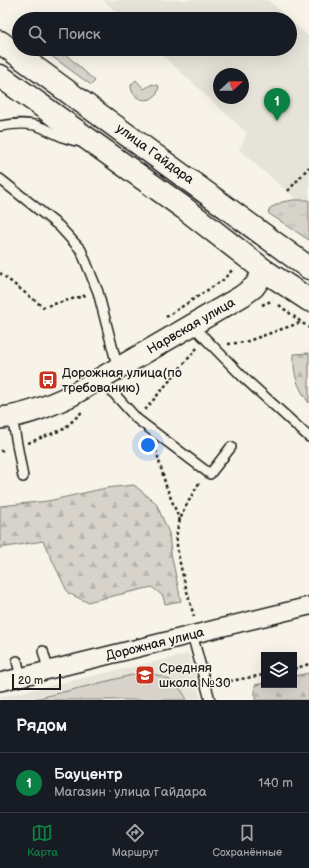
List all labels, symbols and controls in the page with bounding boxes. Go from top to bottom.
search box [12,12,297,56]
icon: search [26,23,48,45]
text: Поиск [58,25,101,44]
north arrow [213,68,249,104]
pin: 1 [264,88,290,121]
street label: улица Гайдара [113,120,197,188]
street label: Нарвская улица [144,294,238,358]
place label: Дорожная улица(по требованию) [62,365,182,396]
bus stop icon: Дорожная улица(по требованию) [37,369,59,391]
your location [138,435,158,455]
street label: Дорожная улица [104,624,206,664]
map controls [261,652,297,688]
button: layers [261,652,297,688]
place label: Средняя школа №30 [159,660,231,691]
school or university icon: Средняя школа №30 [134,664,156,686]
scale bar [12,672,61,691]
text: 20 m [18,674,43,687]
text: Рядом [16,716,67,736]
text: Бауцентр [54,765,123,784]
text: 1 [26,775,32,791]
text: 140 m [258,775,293,791]
text: Магазин · улица Гайдара [54,784,207,800]
tab: Карта [27,822,58,859]
tab: Маршрут [112,822,159,859]
tab: Сохранённые [213,822,282,859]

